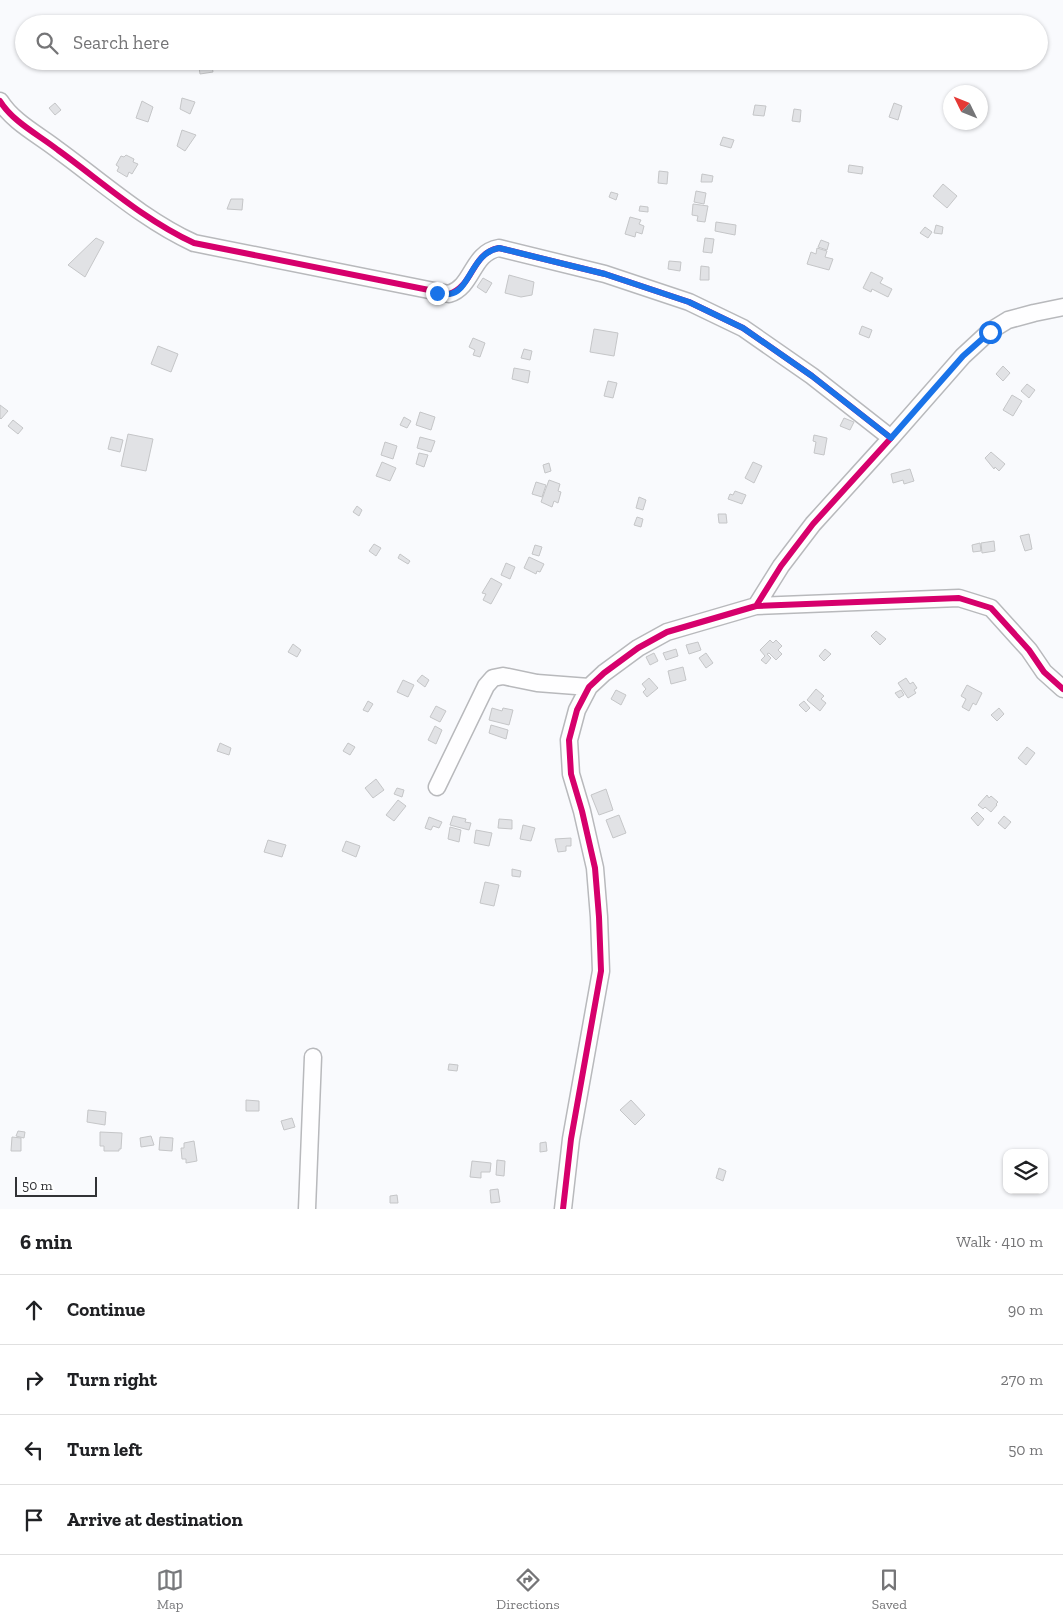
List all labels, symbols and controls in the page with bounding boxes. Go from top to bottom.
search box [15,15,1048,70]
icon: search [33,29,61,57]
text: Search here [73,31,169,54]
north arrow [943,85,988,130]
route end [426,282,449,305]
route start [979,321,1002,344]
map controls [1003,1149,1048,1194]
button: layers [1003,1149,1048,1194]
scale bar [15,1174,98,1197]
text: 50 m [22,1177,53,1194]
text: 6 min [20,1229,72,1254]
text: Walk · 410 m [956,1232,1043,1251]
icon: ahead [20,1296,48,1324]
text: Continue [67,1298,145,1321]
text: 90 m [1008,1300,1043,1319]
icon: right [20,1366,48,1394]
text: Turn right [67,1368,157,1391]
text: 270 m [1001,1370,1043,1389]
icon: left [20,1436,48,1464]
text: Turn left [67,1438,142,1461]
text: 50 m [1008,1440,1043,1459]
icon: arrive [20,1506,48,1534]
text: Arrive at destination [67,1508,243,1531]
tab: Map [156,1566,184,1613]
tab: Directions [496,1566,560,1613]
tab: Saved [872,1566,907,1613]

